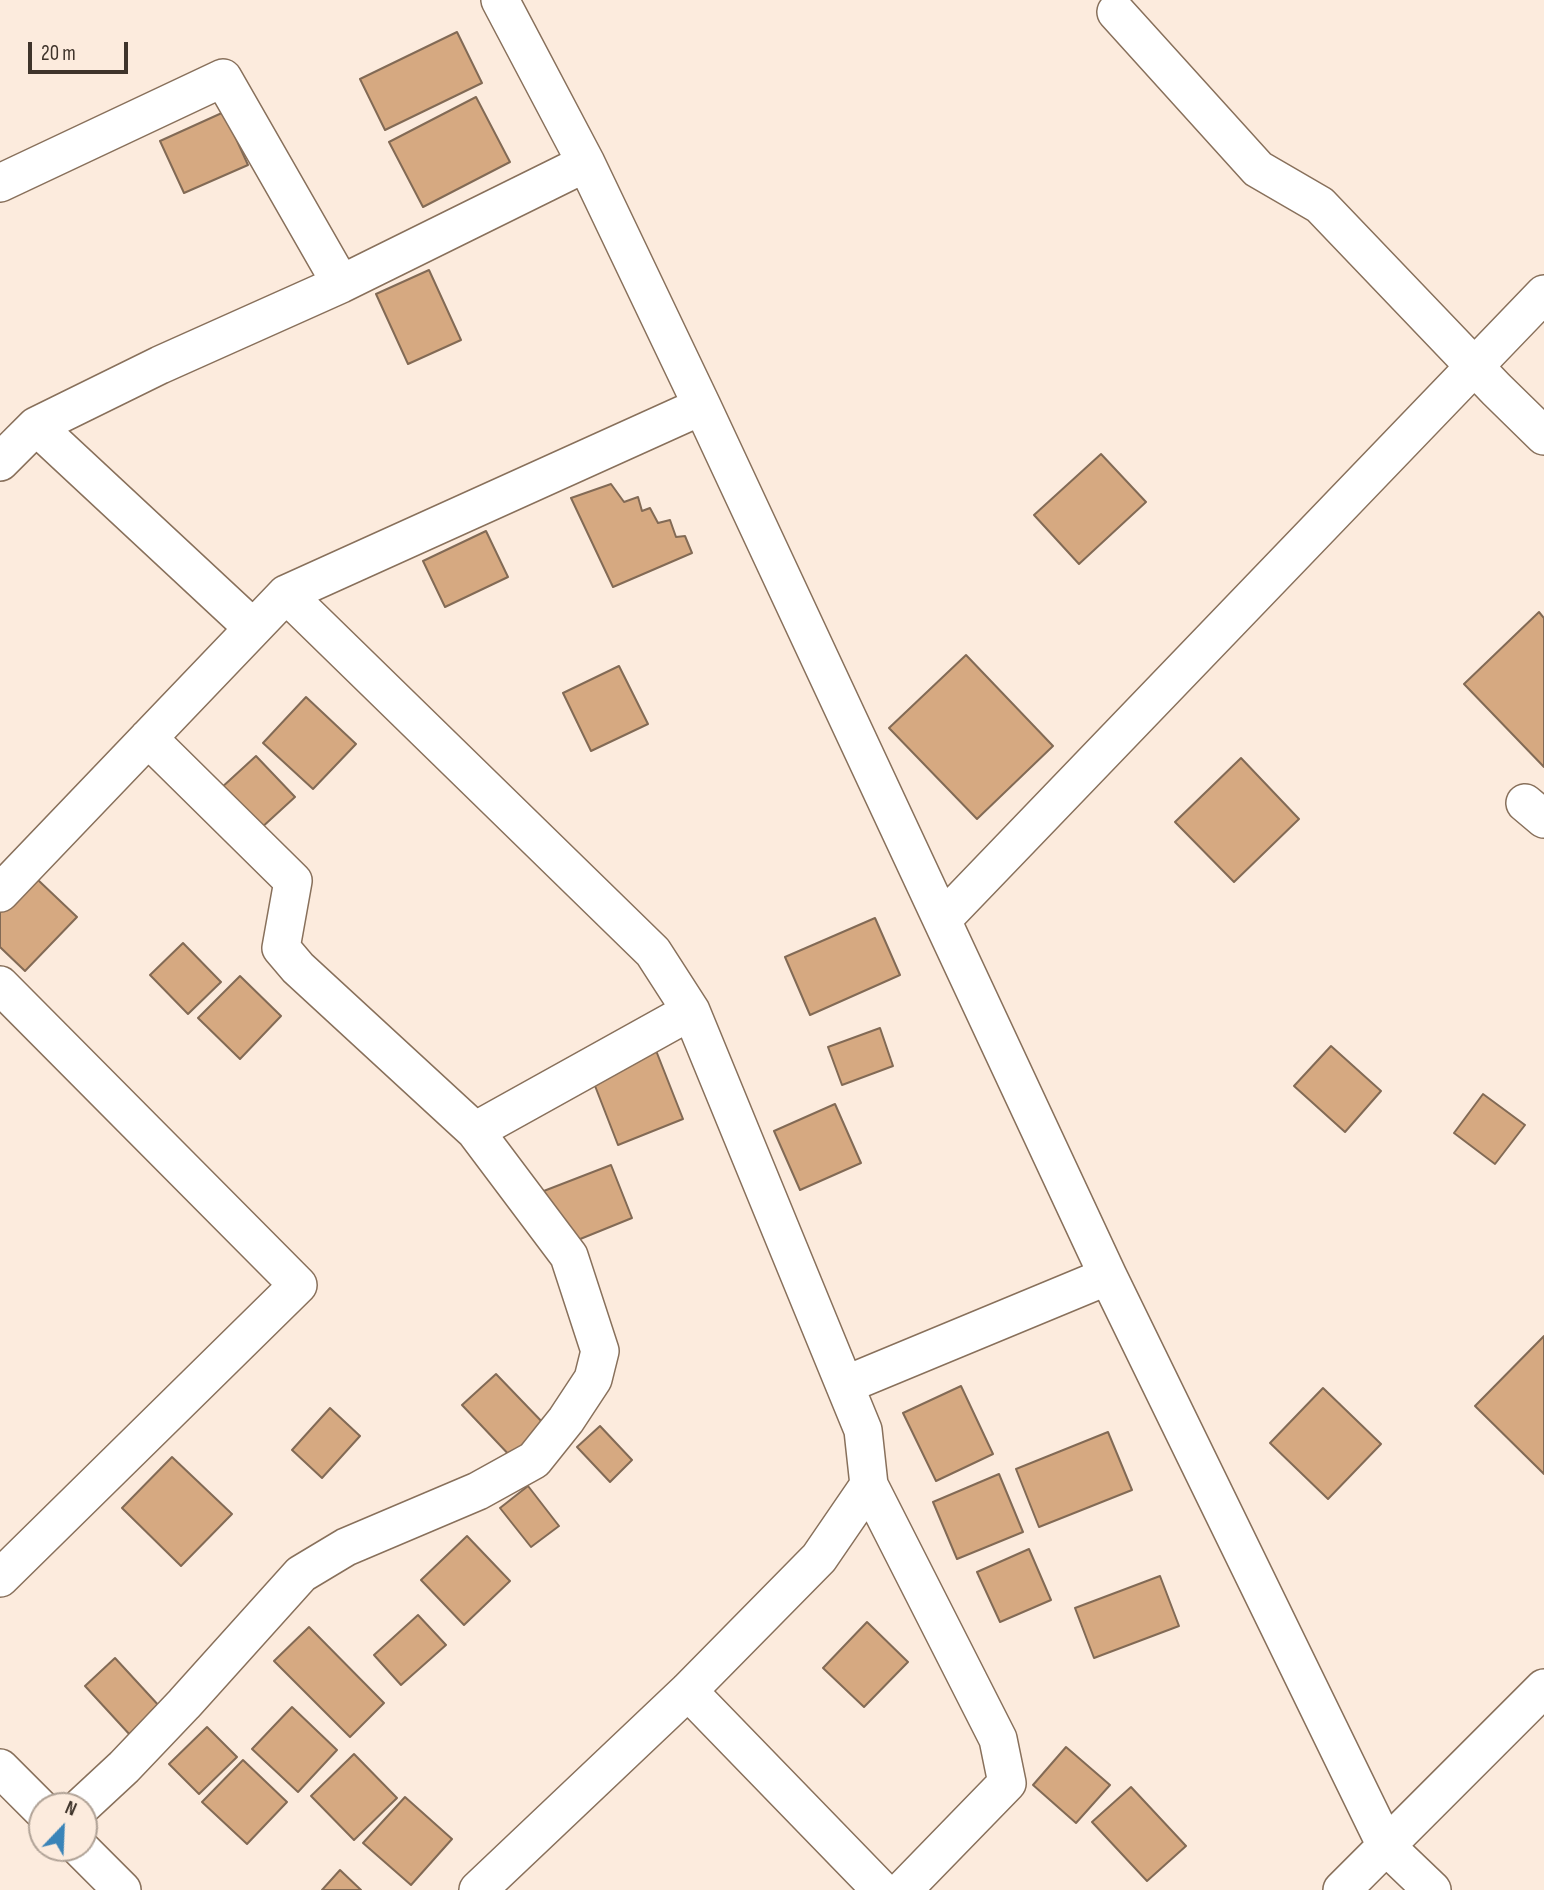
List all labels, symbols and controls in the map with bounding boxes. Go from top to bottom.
scale bar [32,28,131,72]
text: 20 m [41,41,76,66]
north arrow [28,1792,98,1862]
text: N [61,1796,80,1822]

